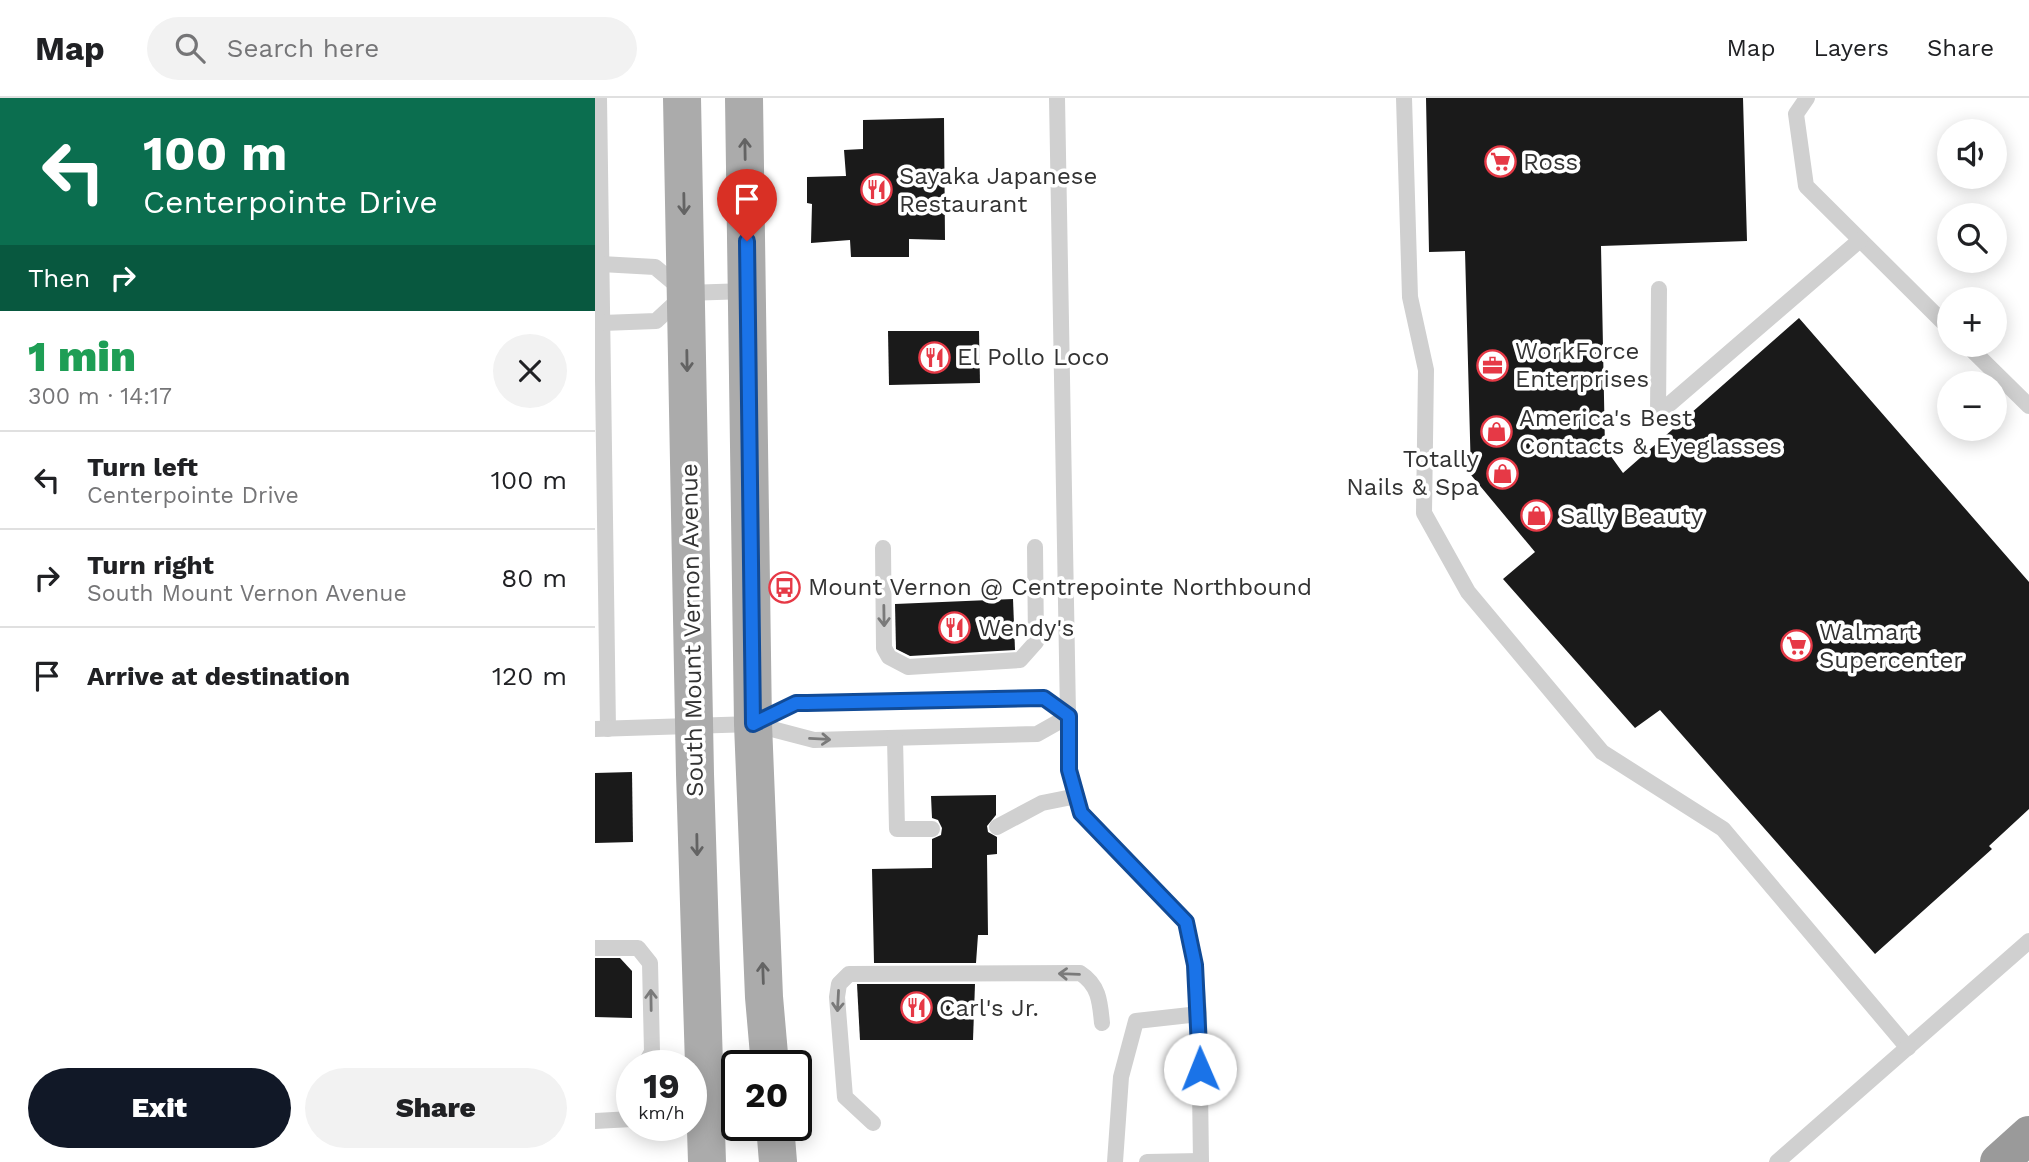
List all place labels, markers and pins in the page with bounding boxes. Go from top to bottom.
supermarket icon: Ross [1483,145,1517,179]
place label: Ross [1523,148,1578,176]
place label: Sayaka Japanese Restaurant [899,162,1097,218]
pin [717,169,777,241]
restaurant icon: Sayaka Japanese Restaurant [859,173,893,207]
place label: WorkForce Enterprises [1515,337,1649,393]
restaurant icon: El Pollo Loco [917,340,951,374]
place label: El Pollo Loco [957,343,1109,371]
office icon: WorkForce Enterprises [1475,348,1509,382]
place label: America's Best Contacts & Eyeglasses [1519,404,1782,460]
shop icon: America's Best Contacts & Eyeglasses [1479,415,1513,449]
place label: Totally Nails & Spa [1346,445,1480,501]
shop icon: Totally Nails & Spa [1485,456,1519,490]
shop icon: Sally Beauty [1520,499,1554,533]
place label: Sally Beauty [1560,502,1704,530]
bus stop icon: Mount Vernon @ Centrepointe Northbound [768,570,802,604]
place label: Mount Vernon @ Centrepointe Northbound [808,573,1312,601]
restaurant icon: Wendy's [938,611,972,645]
place label: Wendy's [978,614,1074,642]
place label: Walmart Supercenter [1819,618,1963,674]
supermarket icon: Walmart Supercenter [1779,629,1813,663]
restaurant icon: Carl's Jr. [899,991,933,1025]
place label: Carl's Jr. [939,994,1039,1022]

